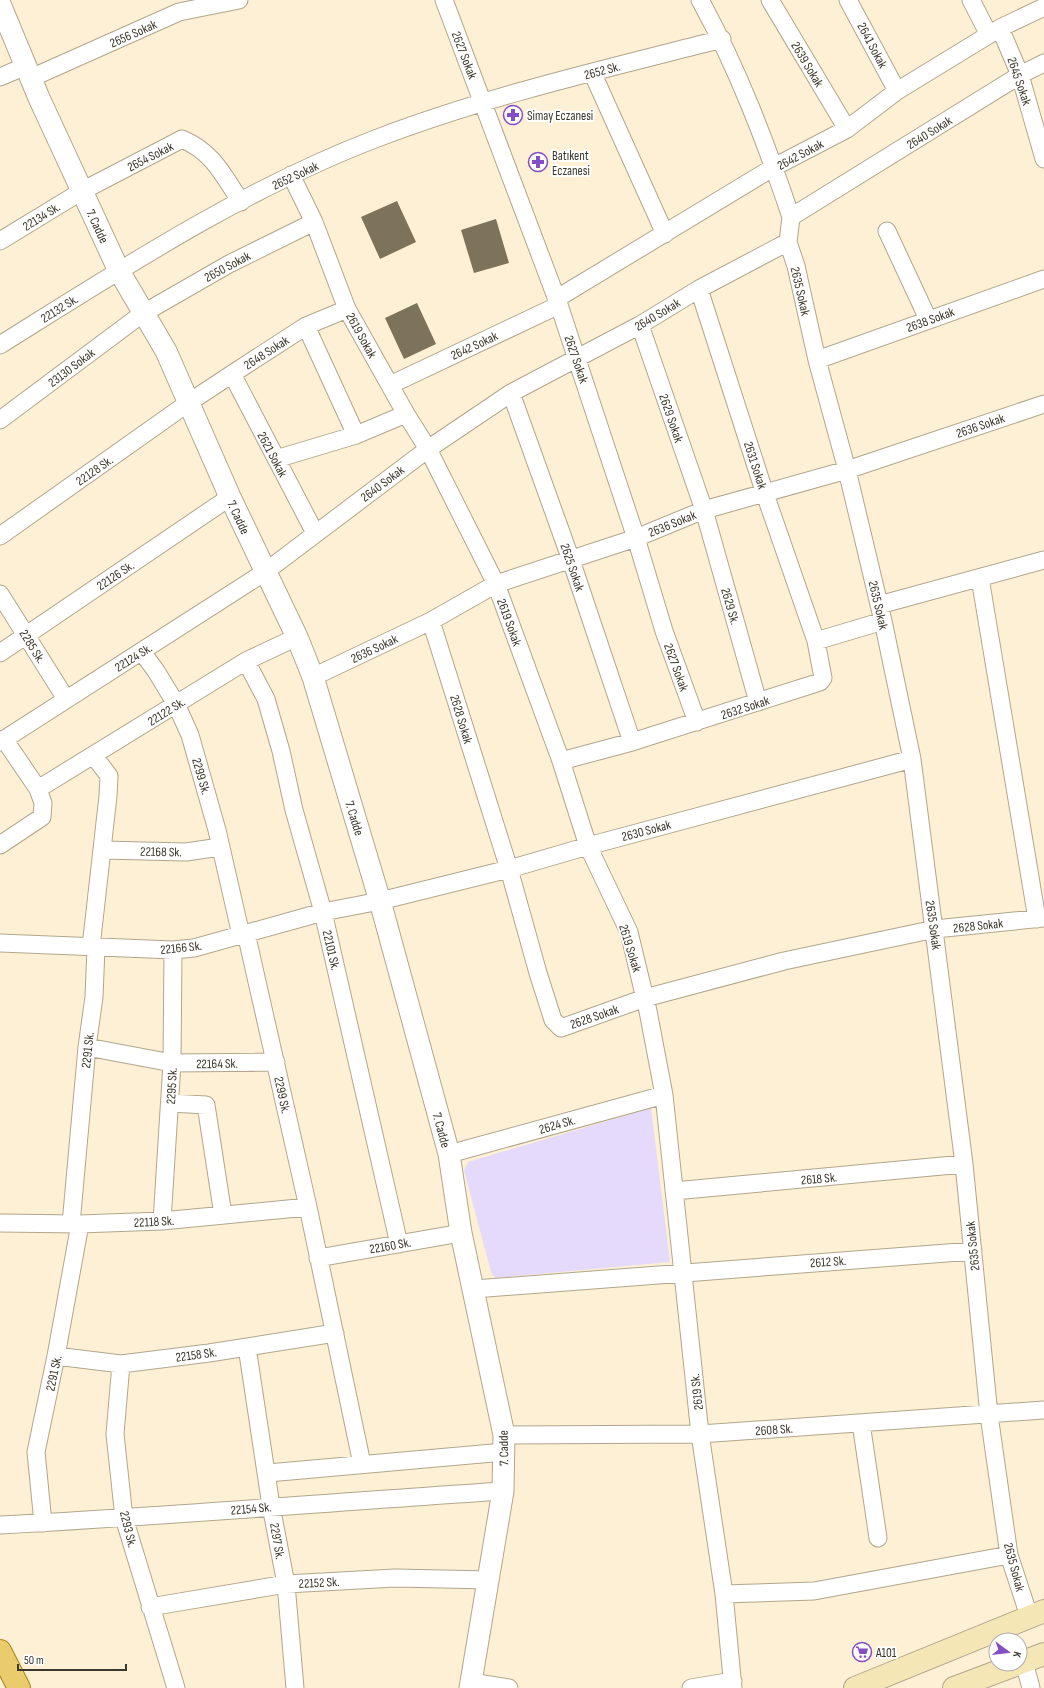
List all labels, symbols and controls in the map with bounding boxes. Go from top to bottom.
street label: 2656 Sokak [107,16,159,51]
street label: 2641 Sokak [853,20,891,71]
street label: 2627 Sokak [448,29,480,81]
street label: 2639 Sokak [787,39,827,90]
street label: 2645 Sokak [1003,55,1035,108]
street label: 2652 Sk. [582,58,622,83]
pharmacy icon: Simay Eczanesi [502,104,524,126]
place label: Simay Eczanesi [527,108,593,124]
street label: 2640 Sokak [904,113,955,153]
street label: 2642 Sokak [775,136,826,174]
street label: 2654 Sokak [125,138,176,175]
place label: Batıkent Eczanesi [552,148,590,179]
pharmacy icon: Batıkent Eczanesi [527,151,549,173]
street label: 2652 Sokak [270,158,321,194]
street label: 22134 Sk. [20,199,63,235]
street label: 7. Cadde [82,207,112,246]
street label: 2650 Sokak [202,248,253,286]
street label: 2635 Sokak [787,265,813,317]
street label: 22132 Sk. [38,291,81,327]
street label: 2640 Sokak [632,295,683,335]
street label: 2638 Sokak [904,304,957,336]
street label: 2619 Sokak [342,310,380,361]
street label: 2642 Sokak [448,328,501,364]
street label: 2648 Sokak [241,332,292,373]
street label: 2627 Sokak [560,333,592,385]
street label: 23130 Sokak [45,345,98,391]
street label: 2629 Sokak [655,392,687,445]
street label: 2636 Sokak [954,410,1007,442]
street label: 2621 Sokak [254,429,291,480]
street label: 2631 Sokak [740,440,770,491]
street label: 22128 Sk. [73,452,116,489]
street label: 2640 Sokak [358,462,408,505]
street label: 7. Cadde [223,498,253,537]
street label: 2636 Sokak [646,507,699,541]
street label: 2625 Sokak [556,541,588,593]
street label: 22126 Sk. [94,558,137,594]
street label: 2635 Sokak [865,579,891,631]
street label: 2629 Sk. [717,586,743,626]
street label: 2619 Sokak [493,596,525,648]
street label: 2285 Sk. [16,627,49,666]
street label: 2636 Sokak [348,631,401,667]
street label: 22124 Sk. [112,640,155,676]
street label: 2627 Sokak [660,641,692,693]
street label: 2628 Sokak [446,693,476,746]
street label: 2632 Sokak [719,693,772,723]
street label: 22122 Sk. [145,694,188,730]
street label: 2299 Sk. [188,756,214,796]
street label: 7. Cadde [341,799,367,838]
street label: 2630 Sokak [620,817,673,845]
street label: 22168 Sk. [140,844,182,860]
street label: 2635 Sokak [922,899,944,951]
street label: 2628 Sokak [952,915,1004,937]
street label: 2619 Sokak [615,922,645,974]
street label: 22101 Sk. [319,929,343,972]
street label: 22166 Sk. [159,938,203,958]
street label: 2628 Sokak [568,1001,621,1033]
street label: 2291 Sk. [78,1031,98,1069]
street label: 22164 Sk. [196,1056,238,1072]
street label: 2295 Sk. [163,1067,181,1105]
street label: 2299 Sk. [270,1075,294,1115]
street label: 7. Cadde [429,1111,453,1150]
street label: 2624 Sk. [537,1112,577,1138]
street label: 2618 Sk. [800,1169,838,1189]
street label: 22118 Sk. [133,1213,175,1231]
street label: 2635 Sokak [962,1220,984,1271]
street label: 22160 Sk. [368,1234,412,1257]
street label: 2612 Sk. [809,1253,847,1271]
street label: 22158 Sk. [175,1344,218,1366]
street label: 2291 Sk. [42,1354,66,1393]
street label: 2619 Sk. [687,1373,707,1411]
street label: 2608 Sk. [755,1421,793,1439]
street label: 7. Cadde [496,1430,512,1466]
street label: 22154 Sk. [230,1499,272,1519]
street label: 2293 Sk. [116,1509,140,1549]
street label: 2297 Sk. [266,1522,288,1561]
street label: 2635 Sokak [1000,1541,1028,1593]
street label: 22152 Sk. [298,1574,340,1592]
north arrow [988,1632,1028,1672]
supermarket icon: A101 [851,1641,873,1663]
place label: A101 [875,1645,897,1661]
scale bar [18,1646,126,1672]
text: K [1010,1650,1024,1659]
text: 50 m [24,1653,44,1668]

